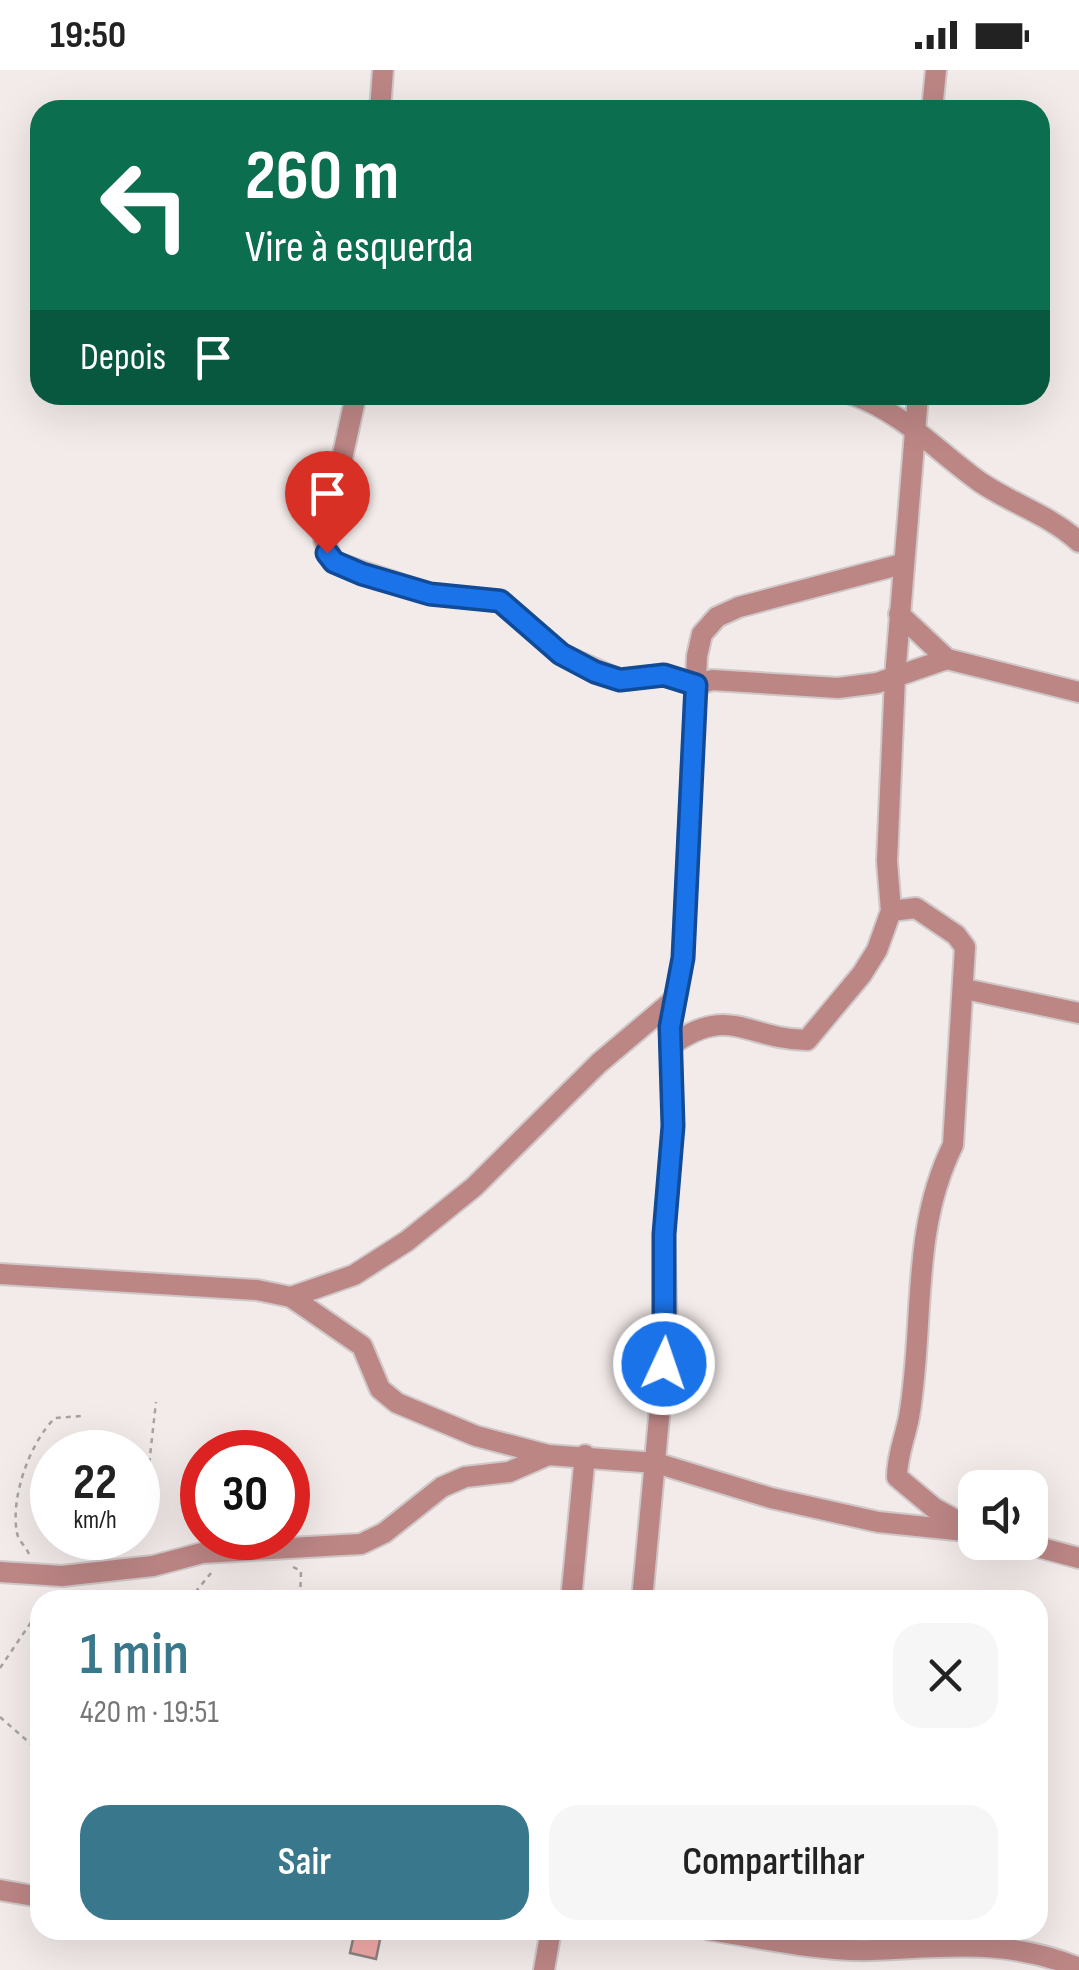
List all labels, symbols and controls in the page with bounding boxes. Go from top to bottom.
text: 19:50 [50,13,126,58]
text: 260 m [245,135,399,219]
icon: left [80,140,210,270]
text: Vire à esquerda [245,220,474,275]
icon: arrive [186,330,241,385]
text: Depois [80,335,166,380]
pin [285,451,370,554]
icon: arrive [300,466,355,521]
position arrow [612,1312,716,1416]
speed limit sign: 30 [180,1430,310,1560]
text: 22 [73,1453,117,1513]
map controls [958,1470,1048,1560]
button: sound [958,1470,1048,1560]
text: km/h [73,1505,117,1536]
text: 1 min [80,1619,189,1691]
button: close [893,1623,998,1728]
text: 420 m · 19:51 [80,1693,219,1732]
button: Sair [80,1805,529,1920]
button: Compartilhar [549,1805,998,1920]

